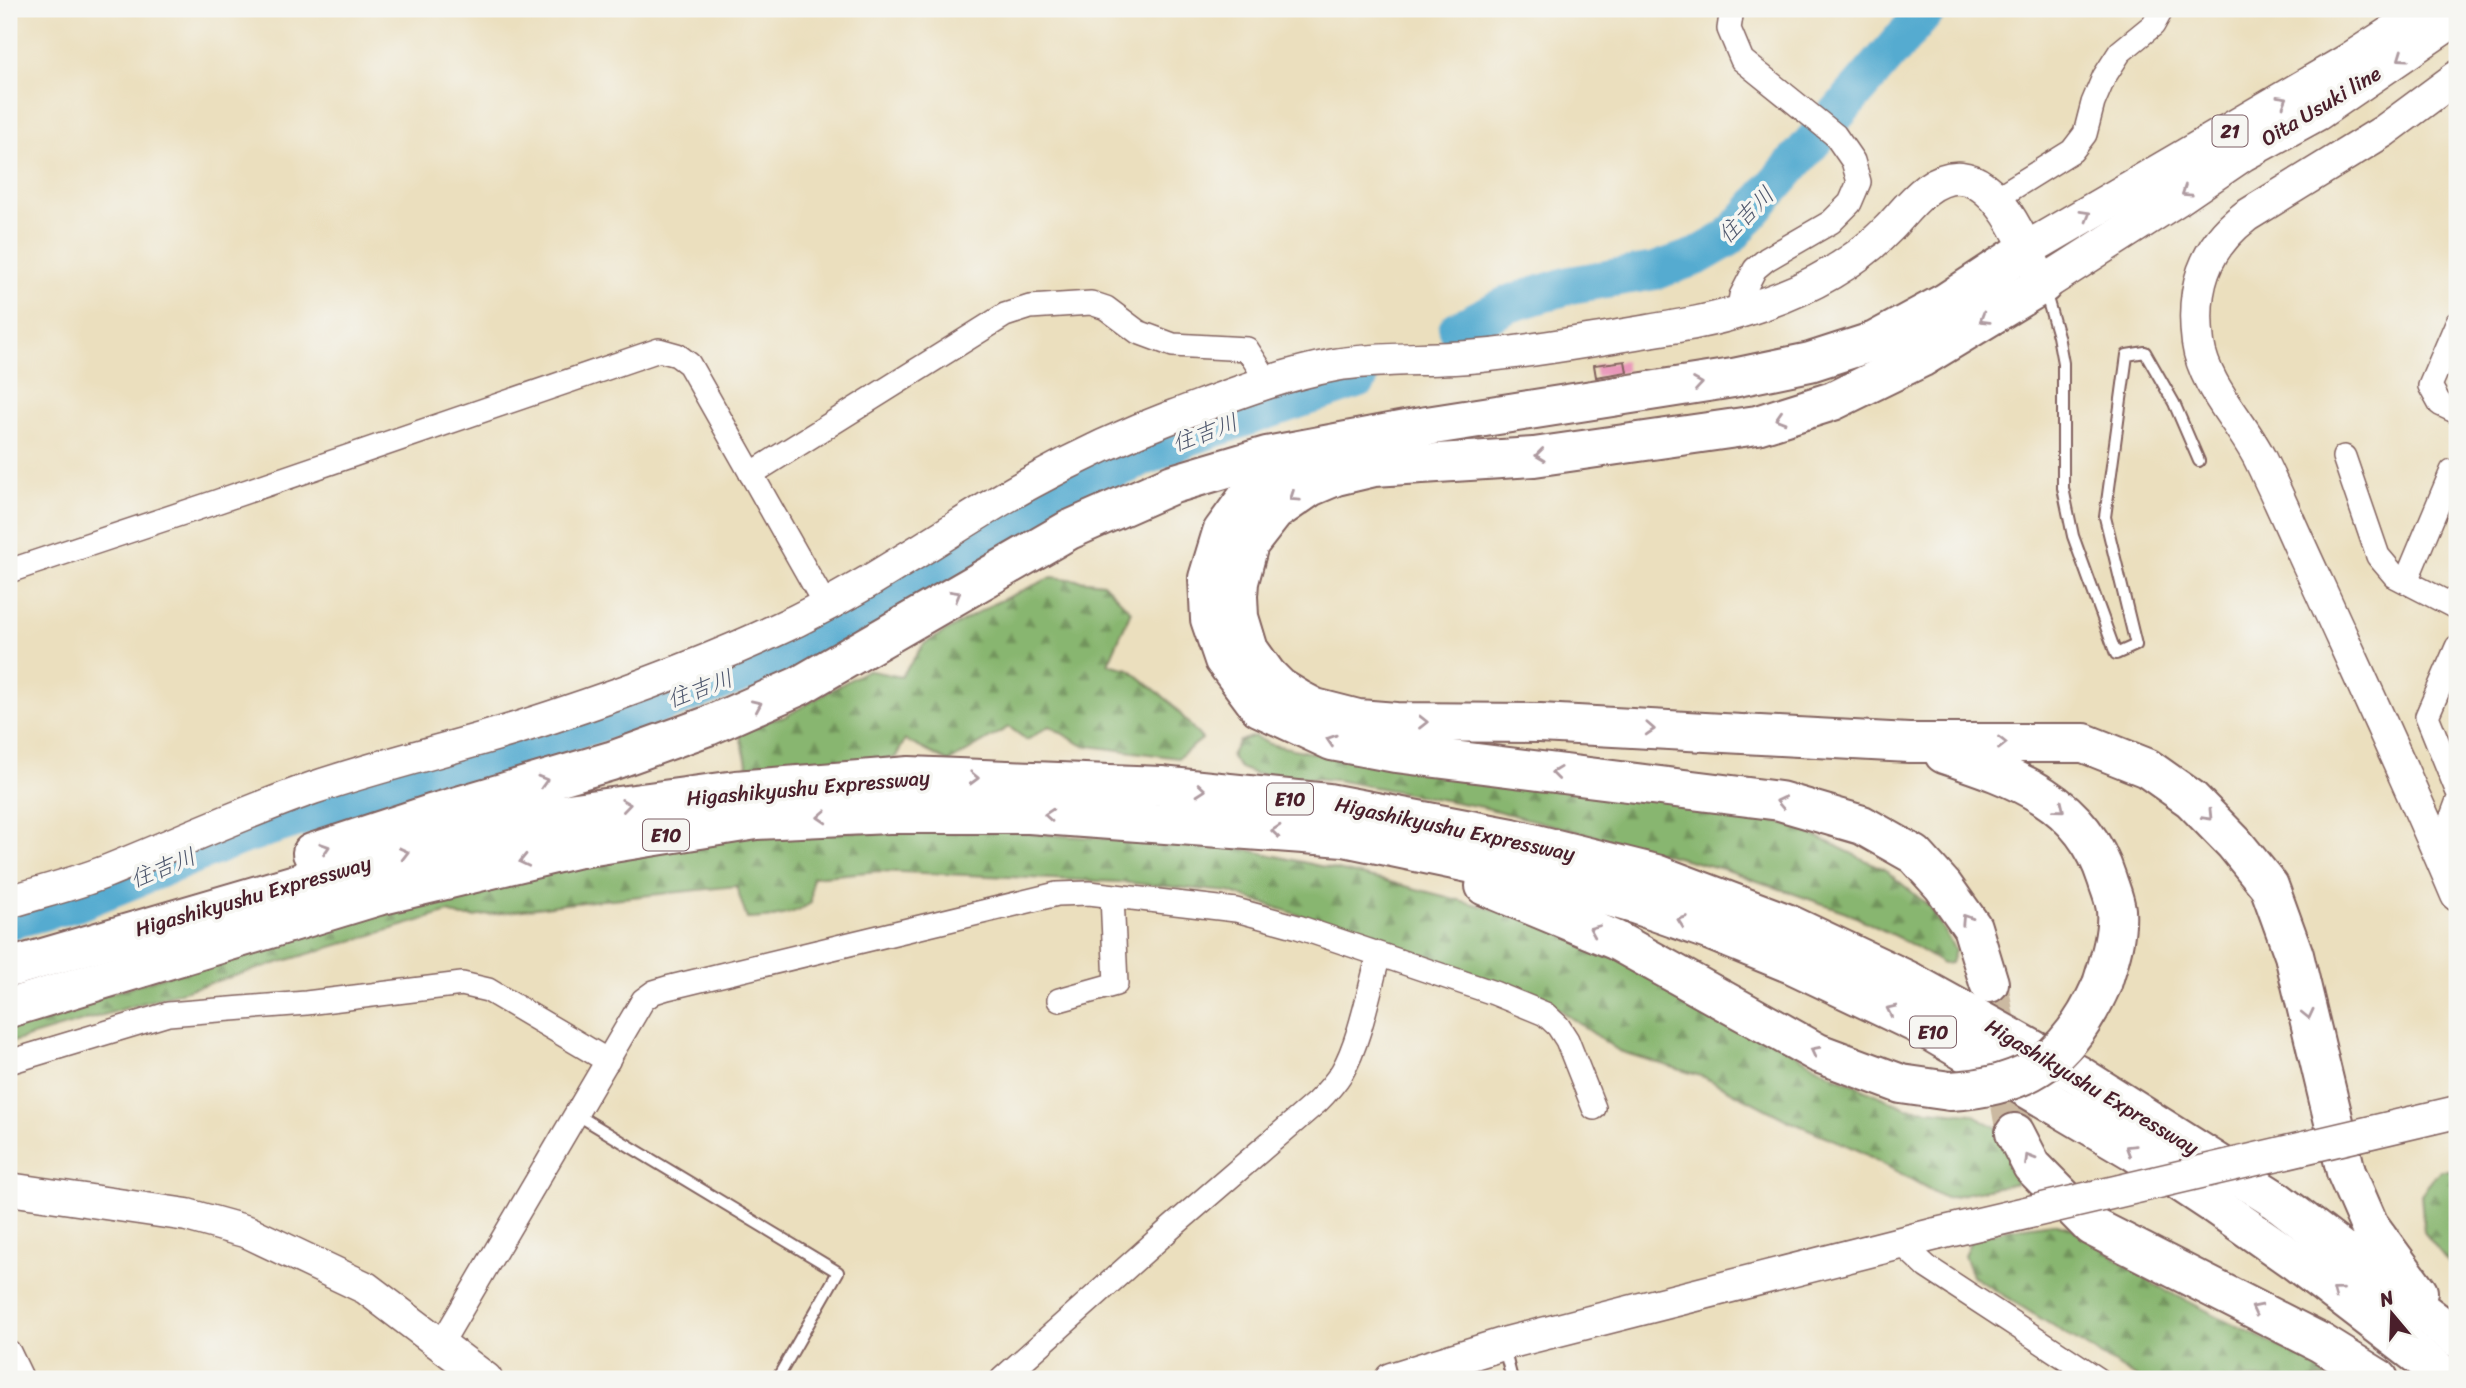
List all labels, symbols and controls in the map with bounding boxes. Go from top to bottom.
one-way arrow [2397,48,2409,61]
street label: Oita Usuki line [2253,55,2389,157]
one-way arrow [2275,95,2288,108]
road number: 21 [2212,116,2248,146]
water label: 住吉川 [1707,176,1785,254]
one-way arrow [2181,184,2194,196]
one-way arrow [2079,210,2092,223]
one-way arrow [1979,311,1992,324]
one-way arrow [1692,377,1704,392]
water label: 住吉川 [1166,402,1244,464]
one-way arrow [1775,409,1787,424]
one-way arrow [1534,448,1546,463]
one-way arrow [1289,489,1302,502]
one-way arrow [949,590,961,603]
water label: 住吉川 [661,658,739,720]
one-way arrow [750,699,762,713]
one-way arrow [1418,714,1429,730]
one-way arrow [1645,721,1656,736]
one-way arrow [1325,733,1337,748]
one-way arrow [1997,735,2007,751]
street label: Higashikyushu Expressway [685,758,931,818]
one-way arrow [1550,766,1561,781]
one-way arrow [969,771,980,786]
one-way arrow [536,775,548,790]
one-way arrow [1196,782,1207,797]
road number: E10 [1267,784,1313,814]
street label: Higashikyushu Expressway [1332,785,1579,873]
one-way arrow [1775,796,1787,811]
one-way arrow [620,798,632,813]
one-way arrow [2052,800,2065,812]
one-way arrow [1043,808,1054,823]
one-way arrow [2199,808,2212,821]
one-way arrow [816,809,827,824]
road number: E10 [643,820,689,850]
one-way arrow [1270,824,1281,839]
water label: 住吉川 [123,836,203,900]
one-way arrow [319,842,331,856]
street label: Higashikyushu Expressway [130,844,376,948]
one-way arrow [398,847,410,861]
one-way arrow [518,853,530,867]
one-way arrow [1961,914,1974,927]
one-way arrow [1676,915,1689,929]
one-way arrow [1588,925,1600,939]
one-way arrow [1886,1005,1898,1019]
street label: Higashikyushu Expressway [1977,1008,2207,1166]
one-way arrow [2299,1008,2314,1020]
road number: E10 [1910,1016,1956,1048]
one-way arrow [1810,1045,1822,1059]
one-way arrow [2125,1144,2138,1157]
one-way arrow [2024,1153,2037,1166]
north arrow [2358,1280,2428,1350]
text: N [2374,1280,2399,1316]
one-way arrow [2332,1288,2345,1301]
one-way arrow [2251,1304,2263,1318]

